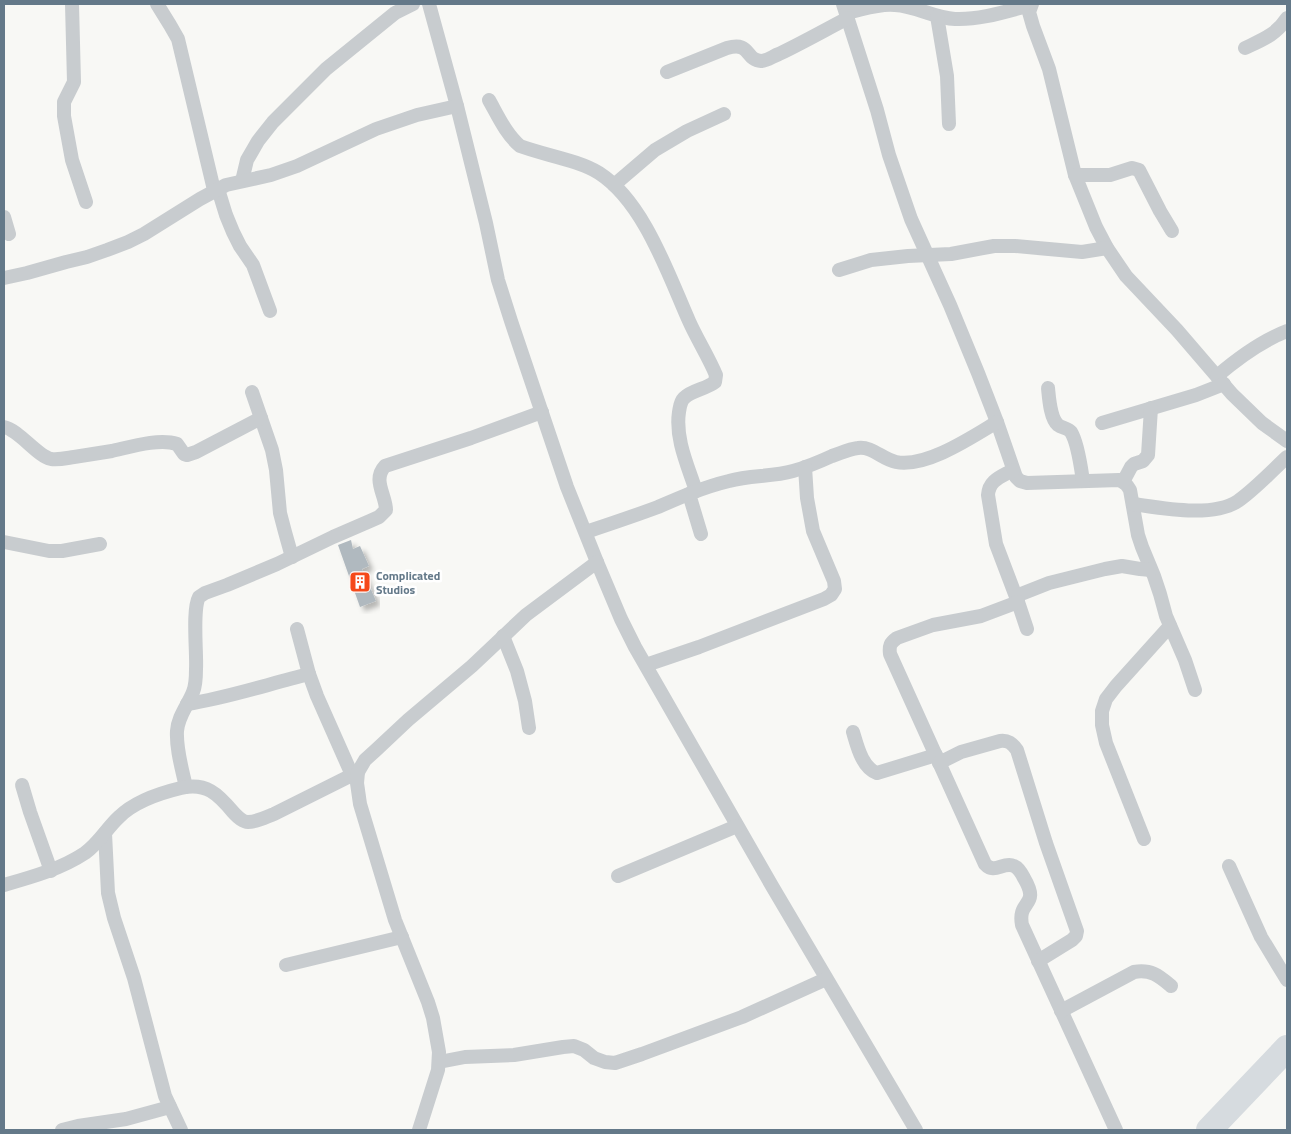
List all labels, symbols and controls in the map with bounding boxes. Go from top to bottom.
place label: Complicated Studios [376,566,440,599]
building icon: Complicated Studios [348,570,372,594]

